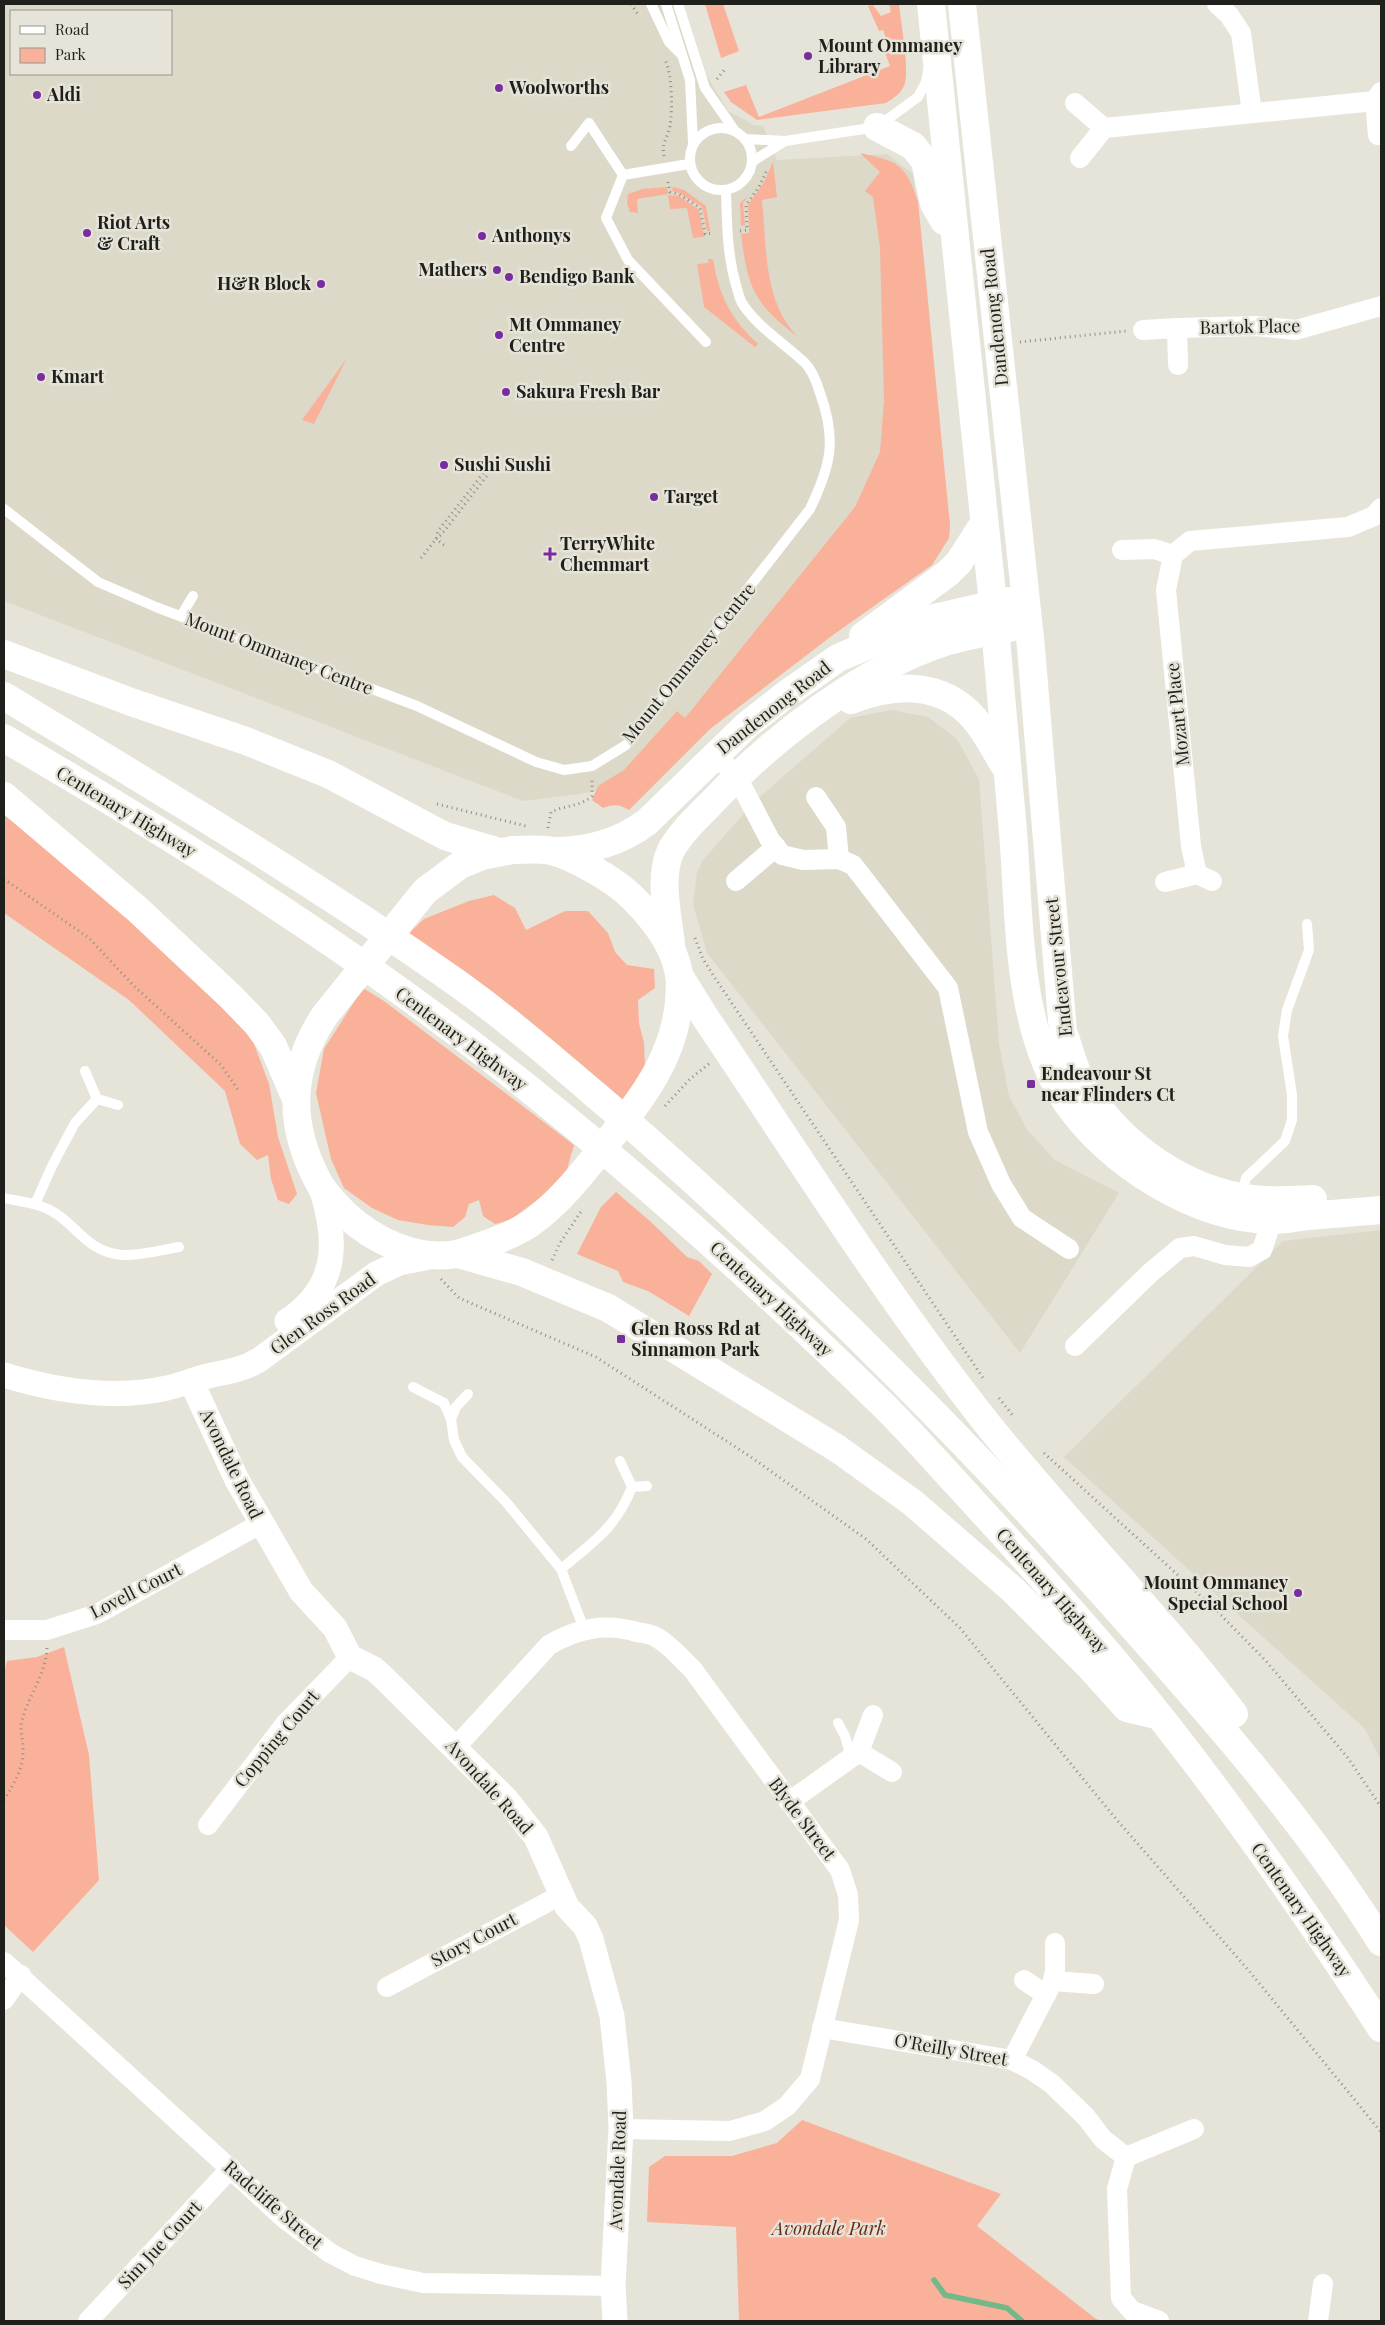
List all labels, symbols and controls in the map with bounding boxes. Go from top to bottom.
legend [10,10,172,75]
text: Road [55,19,89,39]
place label: Mount Ommaney Library [818,33,963,78]
text: Park [55,44,87,64]
marker: Mount Ommaney Library [802,50,814,62]
place label: Woolworths [508,75,609,99]
place label: Aldi [46,82,81,106]
marker: Woolworths [493,82,505,94]
marker: Aldi [31,89,43,101]
place label: Riot Arts & Craft [97,210,170,255]
place label: Anthonys [491,223,571,247]
marker: Riot Arts & Craft [81,227,93,239]
marker: Anthonys [476,230,488,242]
street label: Dandenong Road [975,247,1013,387]
place label: Mathers [418,257,487,281]
marker: Mathers [491,264,503,276]
place label: Bendigo Bank [519,264,635,288]
place label: H&R Block [217,271,311,295]
marker: Bendigo Bank [503,271,515,283]
marker: H&R Block [315,278,327,290]
place label: Mt Ommaney Centre [509,312,622,357]
street label: Bartok Place [1199,313,1301,339]
marker: Mt Ommaney Centre [493,329,505,341]
place label: Kmart [51,364,105,388]
marker: Kmart [35,371,47,383]
place label: Sakura Fresh Bar [516,379,661,403]
marker: Sakura Fresh Bar [500,386,512,398]
place label: Sushi Sushi [454,452,551,476]
marker: Sushi Sushi [438,459,450,471]
place label: Target [664,484,719,508]
marker: Target [648,491,660,503]
place label: TerryWhite Chemmart [560,531,655,576]
marker: TerryWhite Chemmart [544,548,556,560]
street label: Mount Ommaney Centre [616,577,760,747]
street label: Mount Ommaney Centre [182,606,377,700]
street label: Dandenong Road [712,655,836,759]
street label: Mozart Place [1160,661,1194,767]
street label: Centenary Highway [52,760,201,862]
street label: Endeavour Street [1039,896,1077,1038]
street label: Centenary Highway [391,981,532,1096]
place label: Endeavour St near Flinders Ct [1041,1061,1176,1106]
marker: Endeavour St near Flinders Ct [1025,1078,1037,1090]
street label: Centenary Highway [705,1235,838,1361]
street label: Glen Ross Road [265,1266,380,1360]
place label: Glen Ross Rd at Sinnamon Park [631,1316,761,1361]
marker: Glen Ross Rd at Sinnamon Park [615,1333,627,1345]
street label: Avondale Road [194,1404,269,1523]
street label: Centenary Highway [992,1522,1114,1658]
street label: Lovell Court [86,1556,186,1623]
place label: Mount Ommaney Special School [1144,1570,1289,1615]
marker: Mount Ommaney Special School [1292,1587,1304,1599]
street label: Copping Court [228,1684,324,1792]
street label: Avondale Road [440,1733,539,1839]
street label: Blyde Street [764,1772,842,1865]
street label: Centenary Highway [1246,1837,1357,1981]
street label: Story Court [426,1906,521,1972]
street label: O'Reilly Street [893,2027,1010,2071]
street label: Avondale Road [603,2109,631,2231]
street label: Radcliffe Street [219,2155,329,2254]
street label: Sim Jue Court [112,2195,207,2294]
park label: Avondale Park [770,2216,886,2240]

